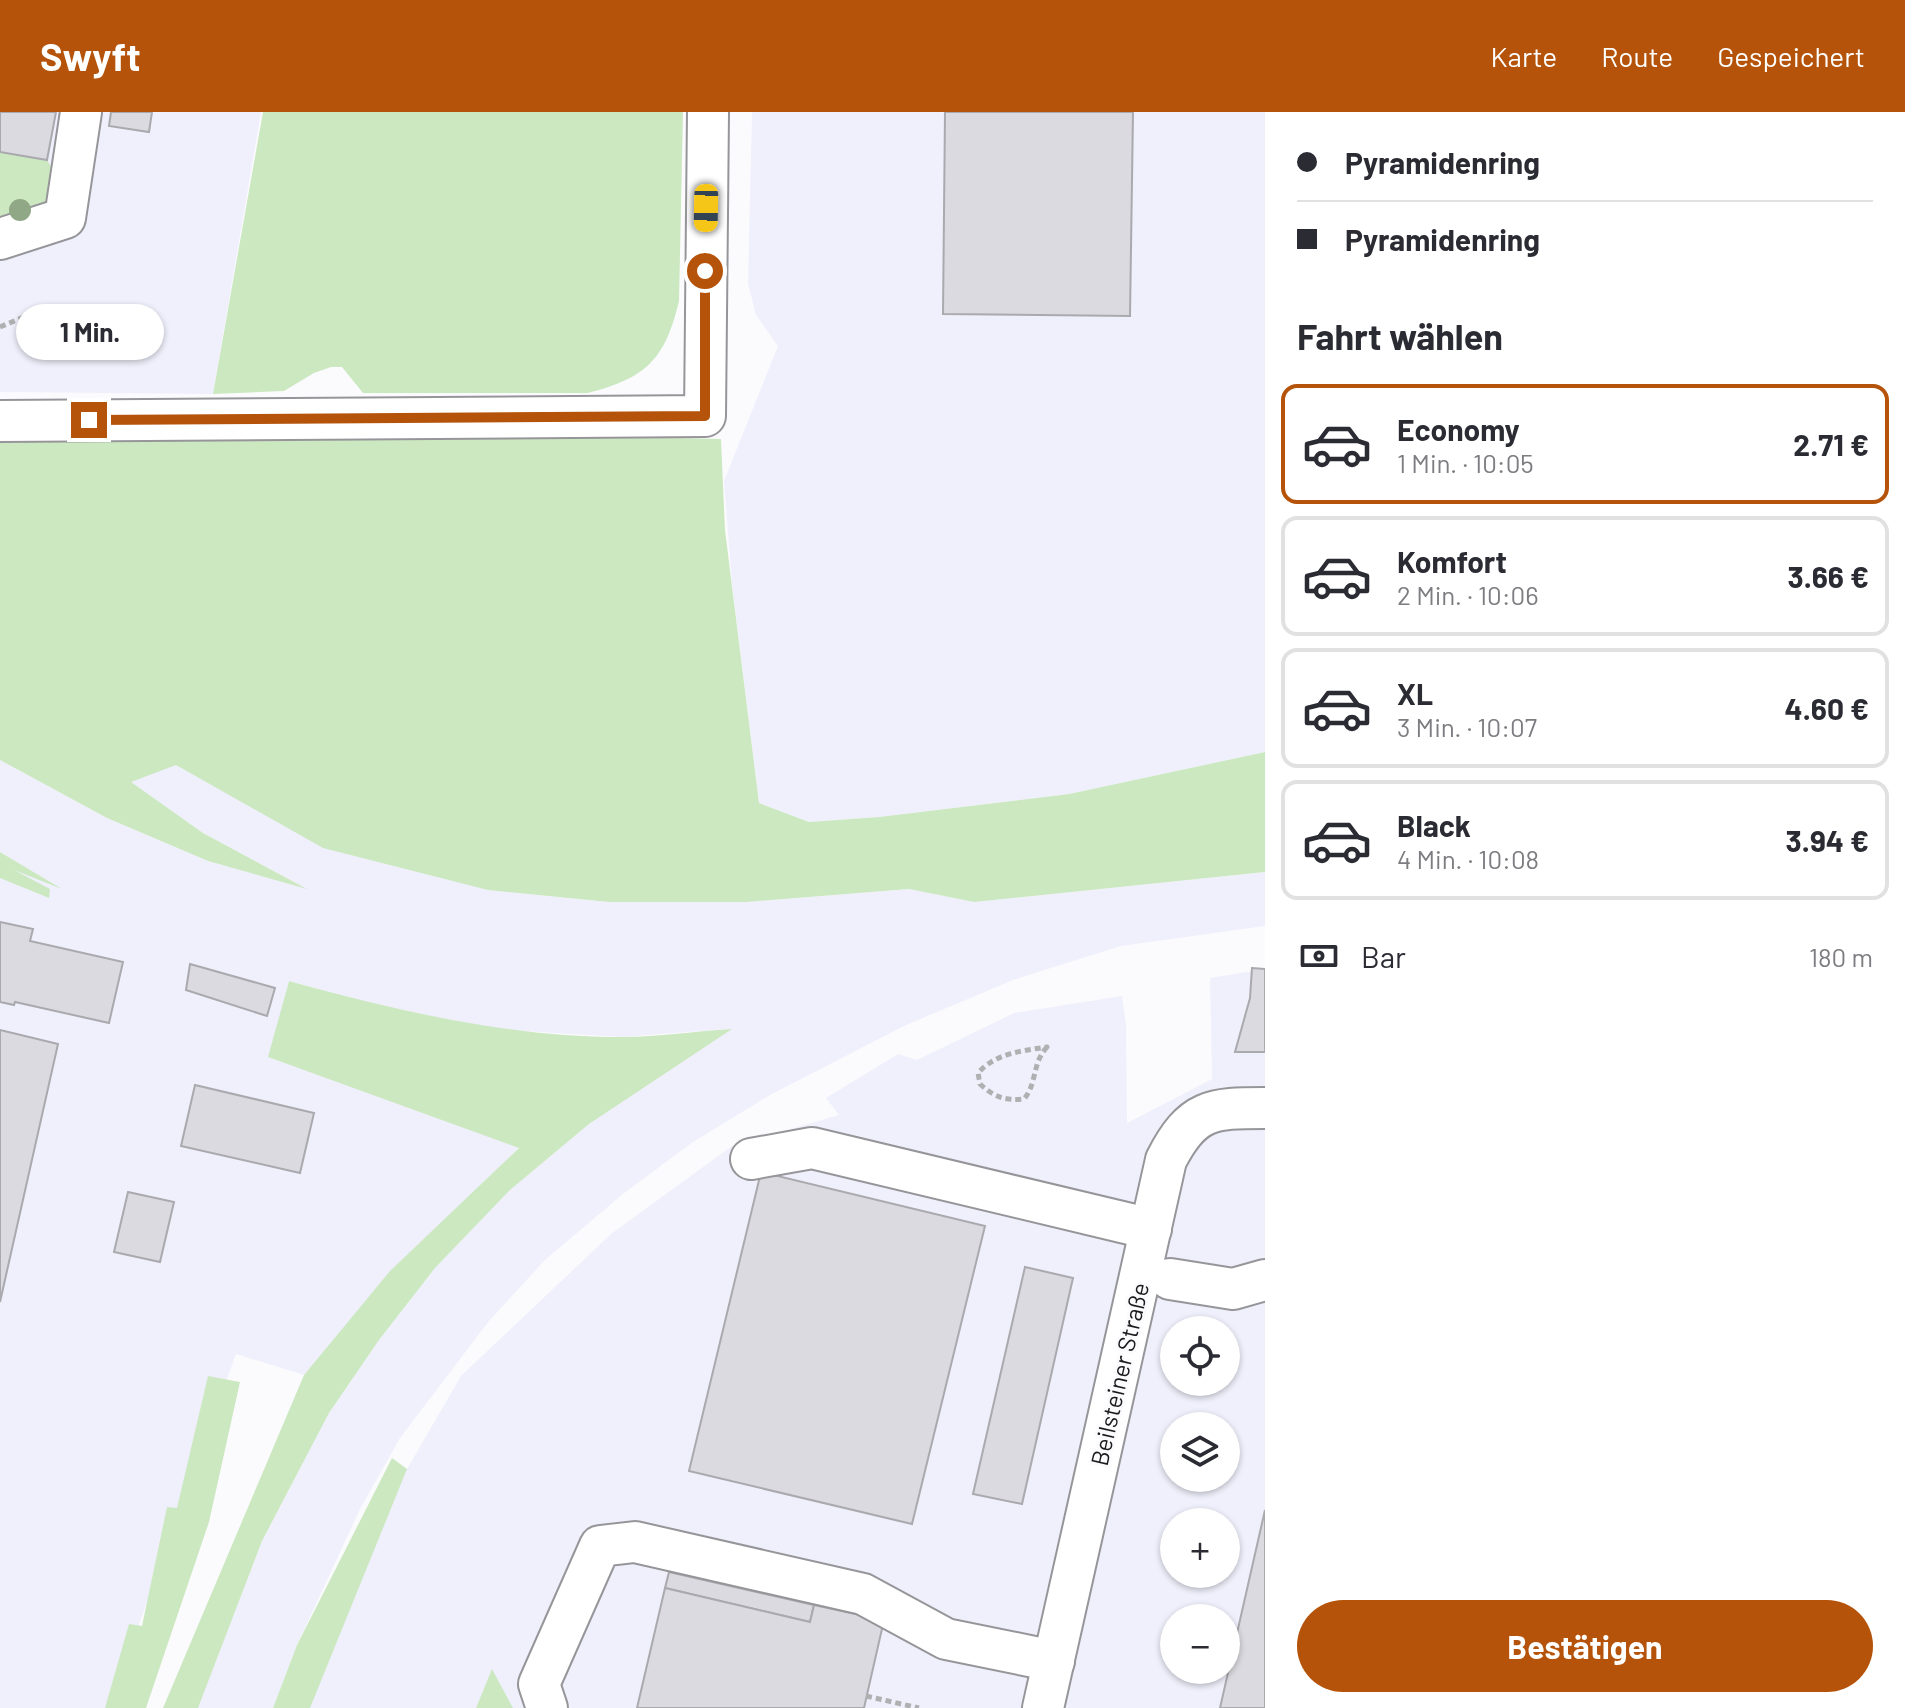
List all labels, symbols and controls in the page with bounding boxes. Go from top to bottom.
text: Swyft [40,33,141,79]
text: Karte [1491,39,1557,73]
text: Route [1601,39,1673,73]
text: Gespeichert [1717,39,1865,73]
text: Pyramidenring [1345,144,1540,180]
car [694,184,718,232]
text: Pyramidenring [1345,221,1540,257]
route start [687,253,723,289]
callout: 1 Min. [15,304,163,360]
text: Fahrt wählen [1297,314,1503,357]
text: 1 Min. [60,316,120,347]
route end [71,402,107,438]
icon: car [1301,408,1373,480]
text: Economy [1397,411,1520,447]
text: 2.71 € [1793,426,1869,462]
text: 1 Min. · 10:05 [1397,447,1534,478]
icon: car [1301,540,1373,612]
text: Komfort [1397,543,1507,579]
text: 3.66 € [1787,558,1869,594]
text: 2 Min. · 10:06 [1397,579,1539,610]
icon: car [1301,672,1373,744]
text: XL [1397,675,1433,711]
text: 4.60 € [1785,690,1869,726]
text: 3 Min. · 10:07 [1397,711,1537,742]
icon: car [1301,804,1373,876]
text: Black [1397,807,1471,843]
text: 3.94 € [1786,822,1869,858]
text: 4 Min. · 10:08 [1397,843,1539,874]
icon: cash [1297,934,1341,978]
text: Bar [1361,938,1406,974]
text: 180 m [1809,941,1873,972]
street label: Beilsteiner Straße [1084,1280,1154,1468]
map controls [1160,1316,1240,1684]
button: locate [1160,1316,1240,1396]
button: layers [1160,1412,1240,1492]
button: + [1160,1508,1240,1588]
button: Bestätigen [1297,1600,1873,1692]
button: − [1160,1604,1240,1684]

